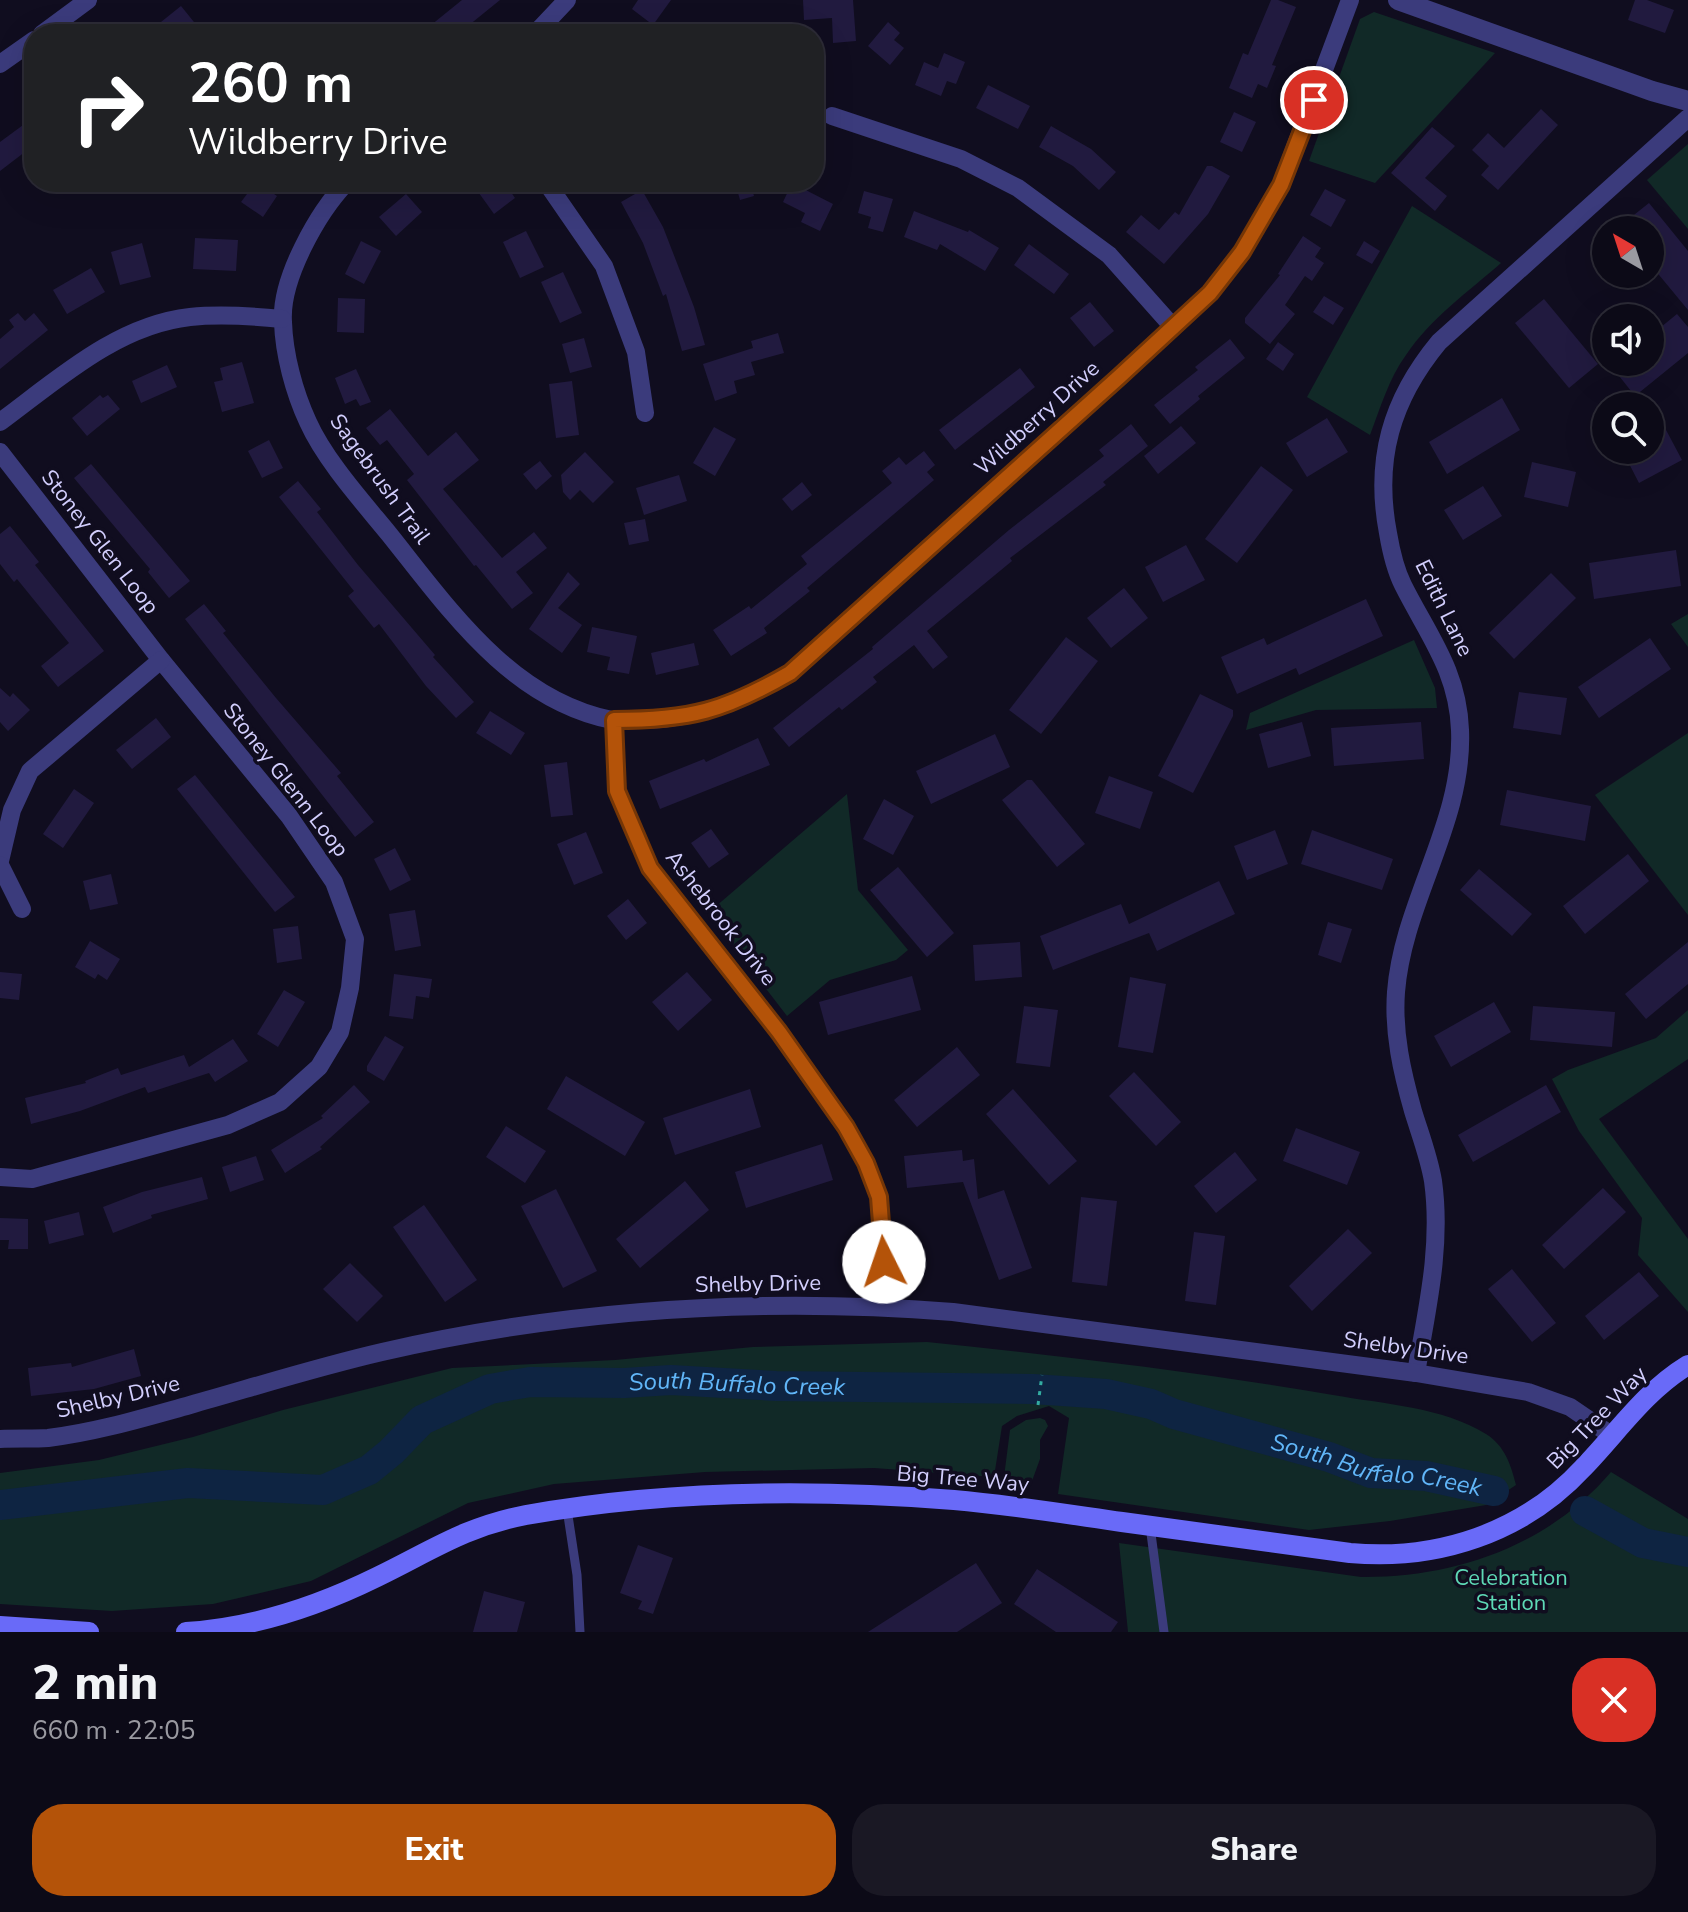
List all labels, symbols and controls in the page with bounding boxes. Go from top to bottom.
text: 260 m [188,45,353,122]
icon: right [56,56,160,160]
pin [1280,66,1348,134]
icon: arrive [1292,78,1336,122]
text: Wildberry Drive [188,118,448,167]
north arrow [1592,216,1664,288]
map controls [1592,216,1664,464]
button: sound [1592,304,1664,376]
street label: Wildberry Drive [968,354,1106,482]
button: search [1592,392,1664,464]
street label: Sagebrush Trail [323,408,438,551]
street label: Stoney Glen Loop [34,464,166,620]
street label: Edith Lane [1408,555,1480,661]
street label: Stoney Glenn Loop [216,697,356,863]
street label: Ashebrook Drive [659,844,783,992]
position arrow [842,1220,926,1304]
street label: Shelby Drive [695,1268,821,1300]
street label: Shelby Drive [1342,1324,1470,1372]
street label: Big Tree Way [1540,1359,1654,1476]
water label: South Buffalo Creek [628,1364,846,1403]
street label: Shelby Drive [53,1368,183,1426]
water label: South Buffalo Creek [1267,1426,1486,1504]
street label: Big Tree Way [896,1458,1031,1500]
park label: Celebration Station [1454,1563,1568,1618]
text: 2 min [32,1650,158,1716]
button: close [1572,1658,1656,1742]
text: 660 m · 22:05 [32,1713,195,1748]
button: Exit [32,1804,836,1896]
button: Share [852,1804,1656,1896]

